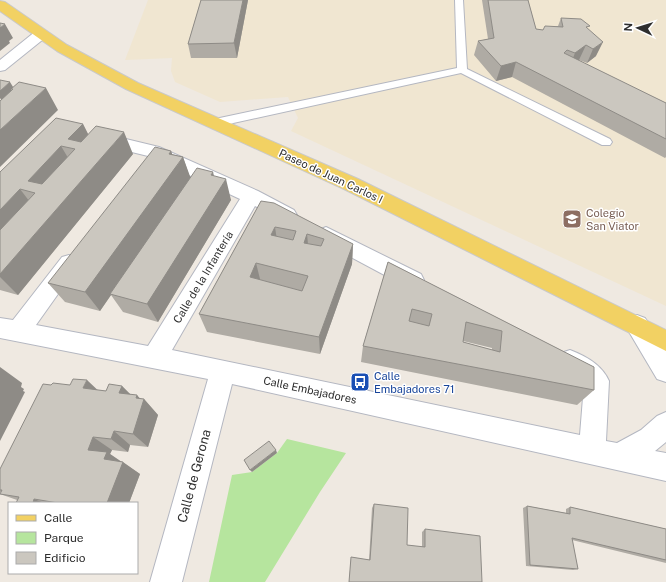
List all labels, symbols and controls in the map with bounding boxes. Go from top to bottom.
north arrow [618,8,658,48]
text: N [622,23,634,32]
street label: Paseo de Juan Carlos I [277,147,385,205]
place label: Colegio San Viator [586,207,639,232]
school or university icon: Colegio San Viator [561,208,583,230]
street label: Calle de la Infantería [171,229,235,325]
place label: Calle Embajadores 71 [374,370,454,395]
bus stop icon: Calle Embajadores 71 [349,371,371,393]
street label: Calle Embajadores [262,374,358,406]
street label: Calle de Gerona [174,428,214,524]
legend [8,502,138,574]
text: Calle [44,511,73,525]
text: Parque [44,531,84,545]
text: Edificio [44,551,86,565]

